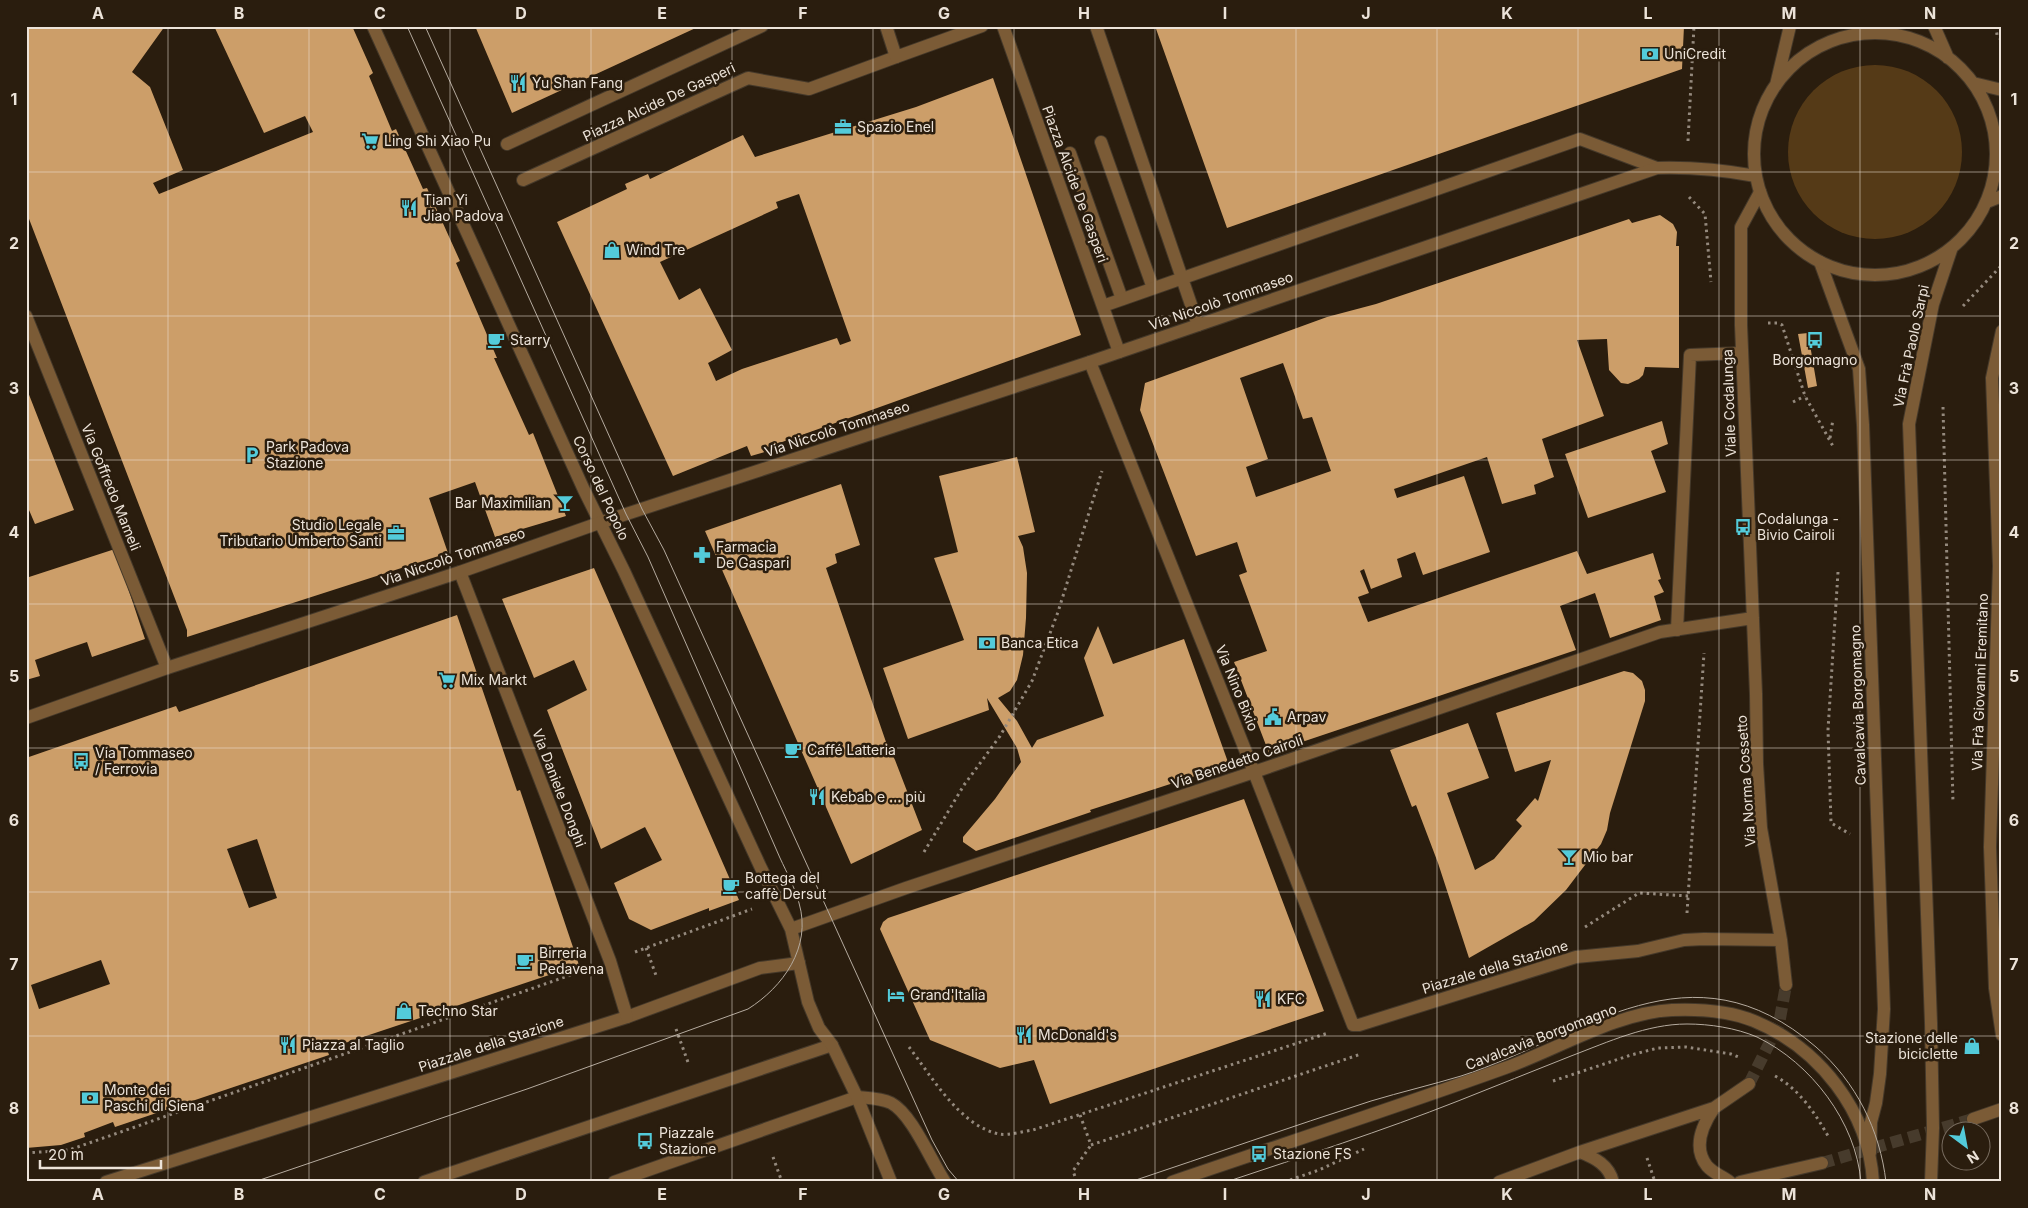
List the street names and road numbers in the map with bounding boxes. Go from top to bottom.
street label: Piazza Alcide De Gasperi [580,59,738,144]
street label: Piazza Alcide De Gasperi [1039,103,1112,265]
street label: Via Niccolò Tommaseo [1146,268,1295,333]
street label: Via Frà Paolo Sarpi [1889,283,1932,409]
street label: Viale Codalunga [1718,349,1739,457]
street label: Via Niccolò Tommaseo [762,397,912,460]
street label: Via Goffredo Mameli [78,421,145,553]
street label: Corso del Popolo [570,433,633,543]
street label: Via Niccolò Tommaseo [378,524,527,589]
street label: Via Frà Giovanni Eremitano [1968,593,1991,771]
street label: Cavalcavia Borgomagno [1846,624,1869,786]
street label: Via Nino Bixio [1212,642,1262,733]
street label: Via Norma Cossetto [1732,715,1759,847]
street label: Via Daniele Donghi [529,726,590,849]
street label: Via Benedetto Cairoli [1169,731,1305,792]
street label: Piazzale della Stazione [1420,936,1570,997]
street label: Cavalcavia Borgomagno [1463,1000,1619,1073]
street label: Piazzale della Stazione [416,1012,566,1075]

